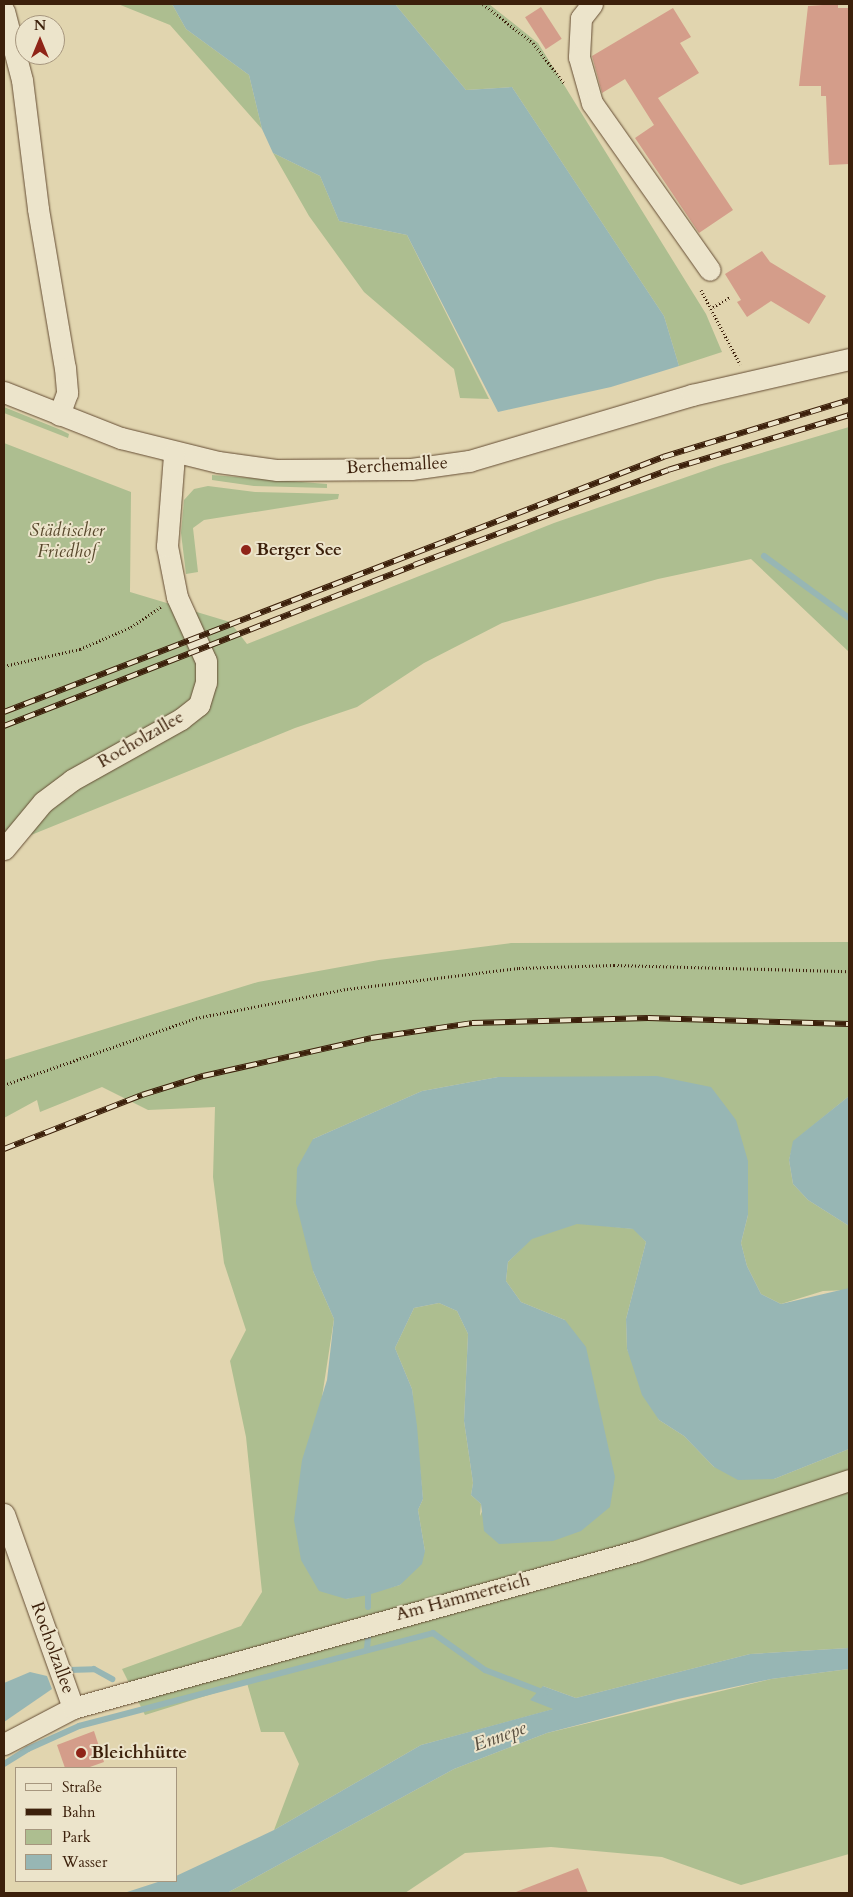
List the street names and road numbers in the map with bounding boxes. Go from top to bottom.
street label: Berchemallee [346,453,448,479]
street label: Rocholzallee [94,707,188,773]
street label: Am Hammerteich [394,1570,532,1626]
street label: Rocholzallee [25,1599,79,1697]

